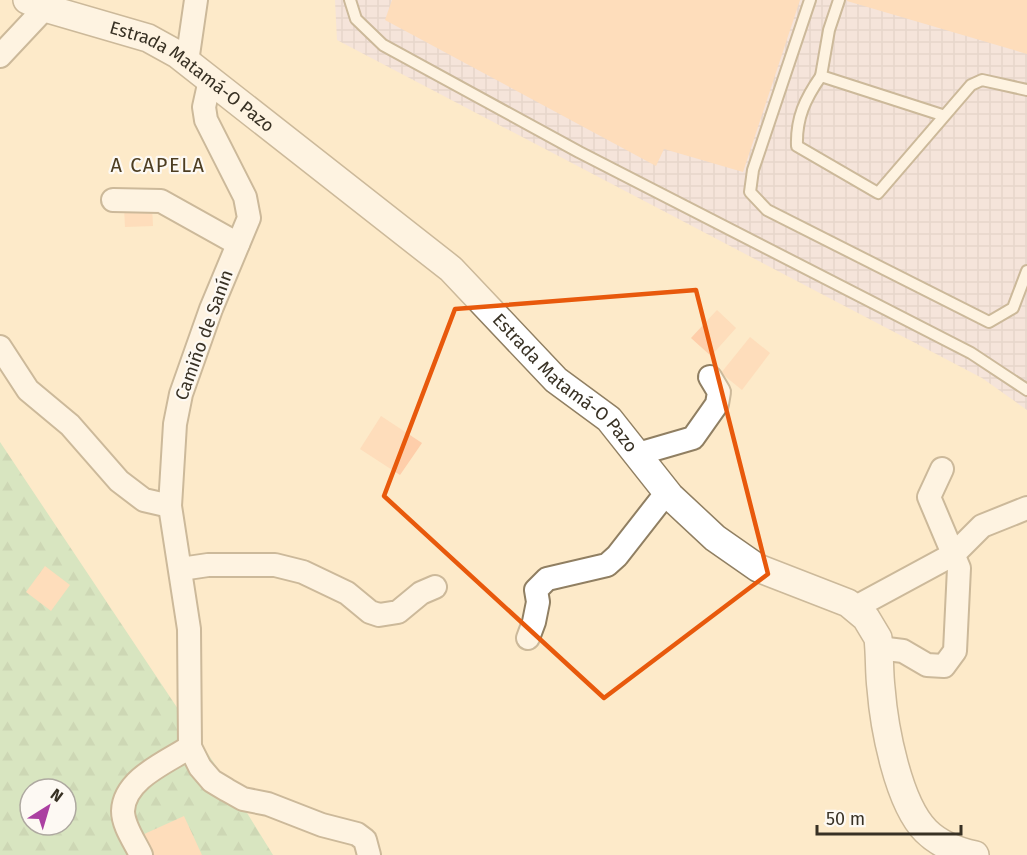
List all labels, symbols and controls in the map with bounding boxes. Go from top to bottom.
street label: Estrada Matamá-O Pazo [107,16,279,137]
district label: A CAPELA [110,153,206,177]
street label: Camiño de Sanín [170,267,238,403]
street label: Estrada Matamá-O Pazo [488,309,642,457]
north arrow [18,777,78,837]
text: N [47,785,67,806]
scale bar [817,798,961,836]
text: 50 m [826,808,865,830]

